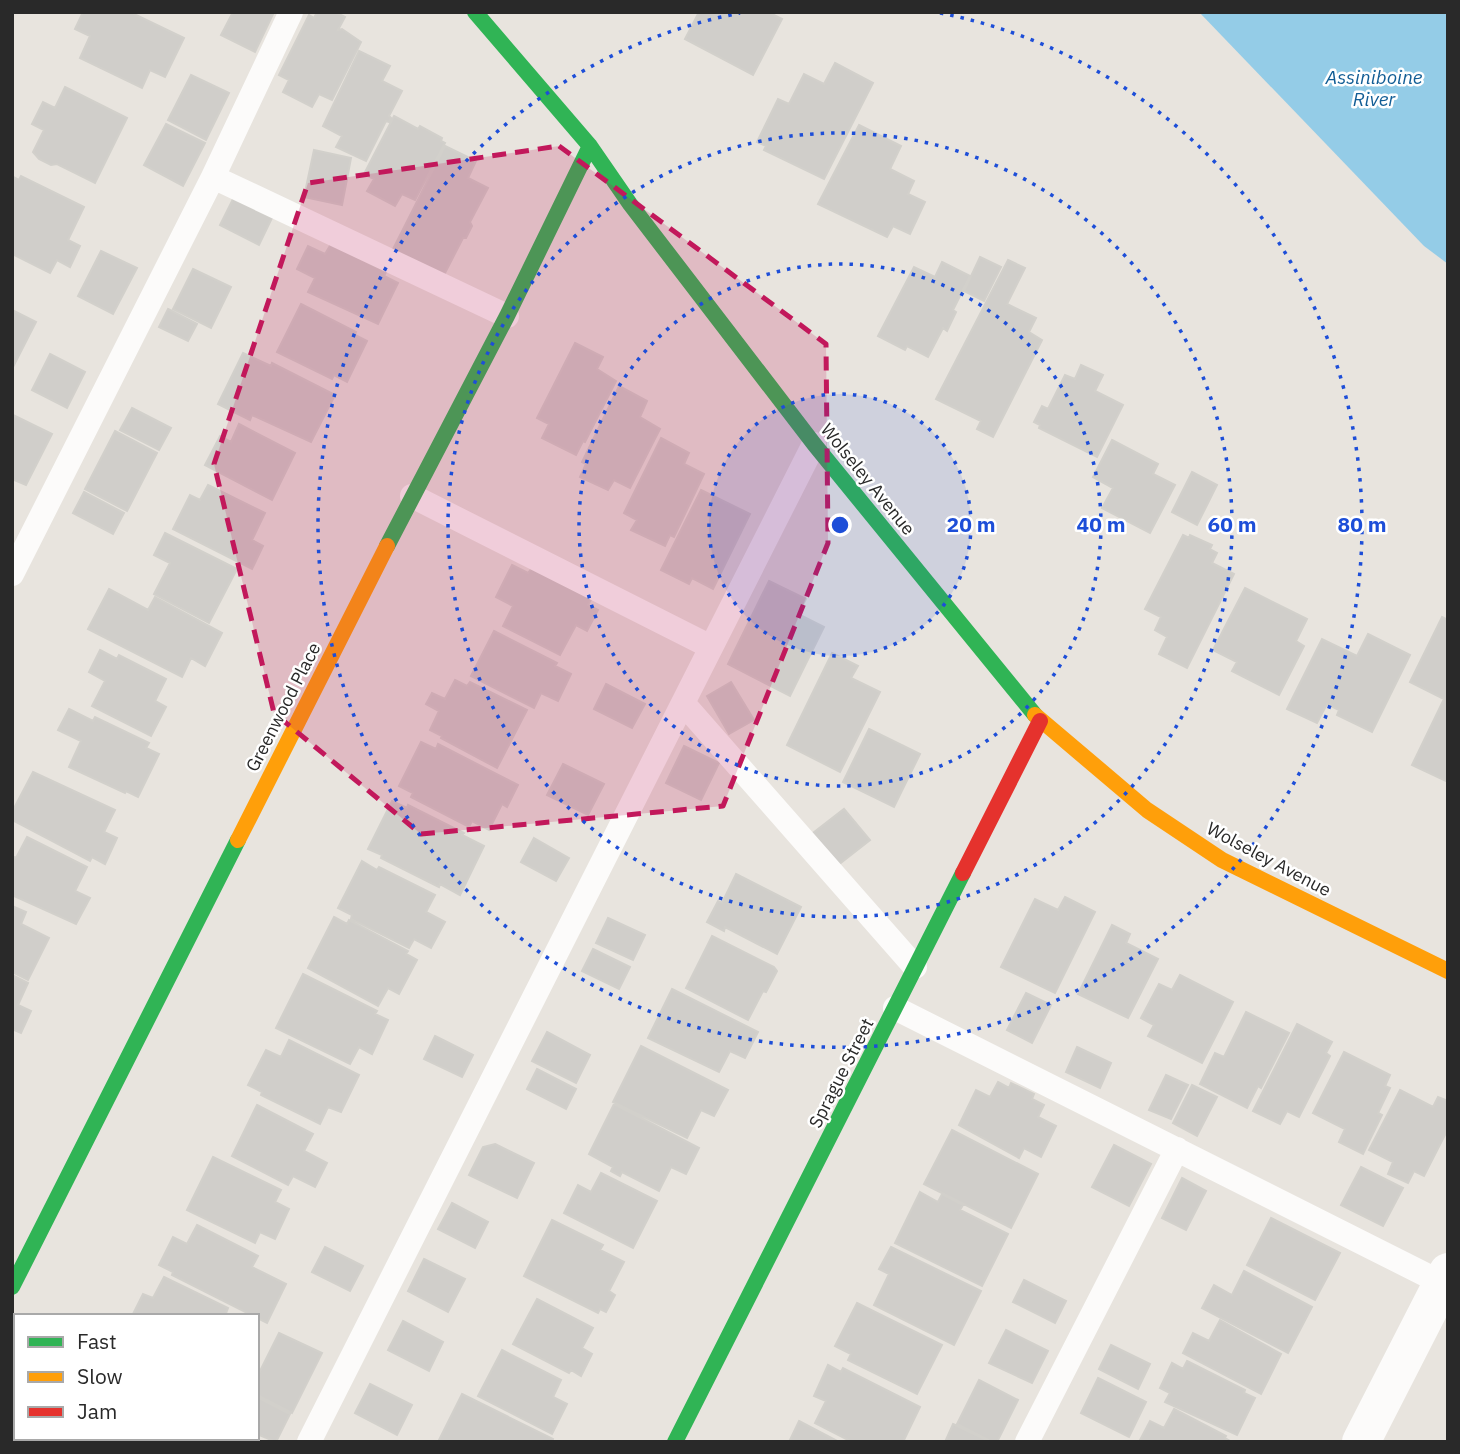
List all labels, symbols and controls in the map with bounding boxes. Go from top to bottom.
water label: Assiniboine River [1324,65,1423,111]
street label: Wolseley Avenue [816,418,920,540]
text: 20 m [947,510,995,538]
text: 40 m [1077,510,1125,538]
text: 60 m [1208,510,1256,538]
text: 80 m [1338,510,1386,538]
centre of rings [828,513,852,537]
street label: Greenwood Place [241,639,325,775]
street label: Wolseley Avenue [1203,817,1335,901]
street label: Sprague Street [803,1014,879,1132]
legend [14,1314,259,1440]
text: Fast [77,1327,117,1355]
text: Slow [77,1362,123,1390]
text: Jam [77,1397,117,1425]

